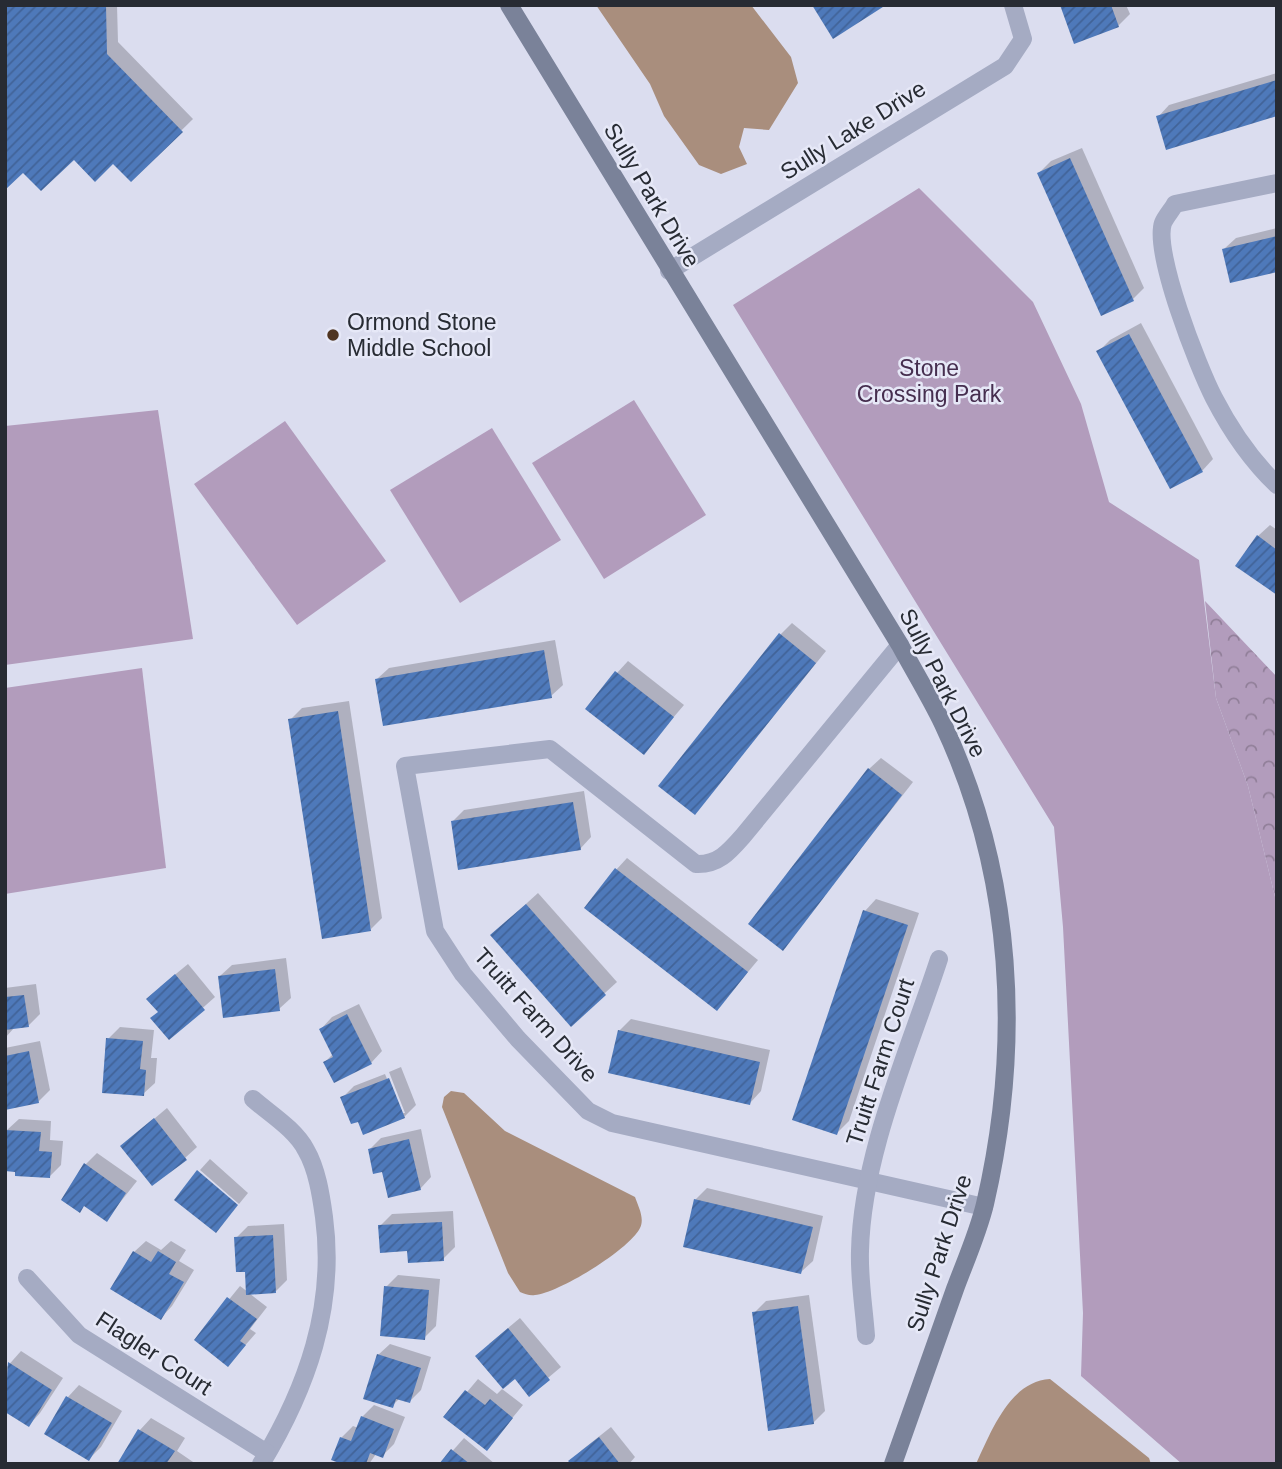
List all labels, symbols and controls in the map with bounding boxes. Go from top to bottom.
street label: Sully Lake Drive [776,75,930,185]
street label: Sully Park Drive [599,118,705,272]
place label: Ormond Stone Middle School [347,309,497,361]
marker: Ormond Stone Middle School [325,327,341,343]
park label: Stone Crossing Park [857,355,1002,407]
street label: Sully Park Drive [894,604,992,762]
street label: Truitt Farm Drive [469,943,603,1087]
street label: Truitt Farm Court [841,975,919,1149]
street label: Sully Park Drive [901,1171,977,1335]
street label: Flagler Court [91,1306,217,1400]

